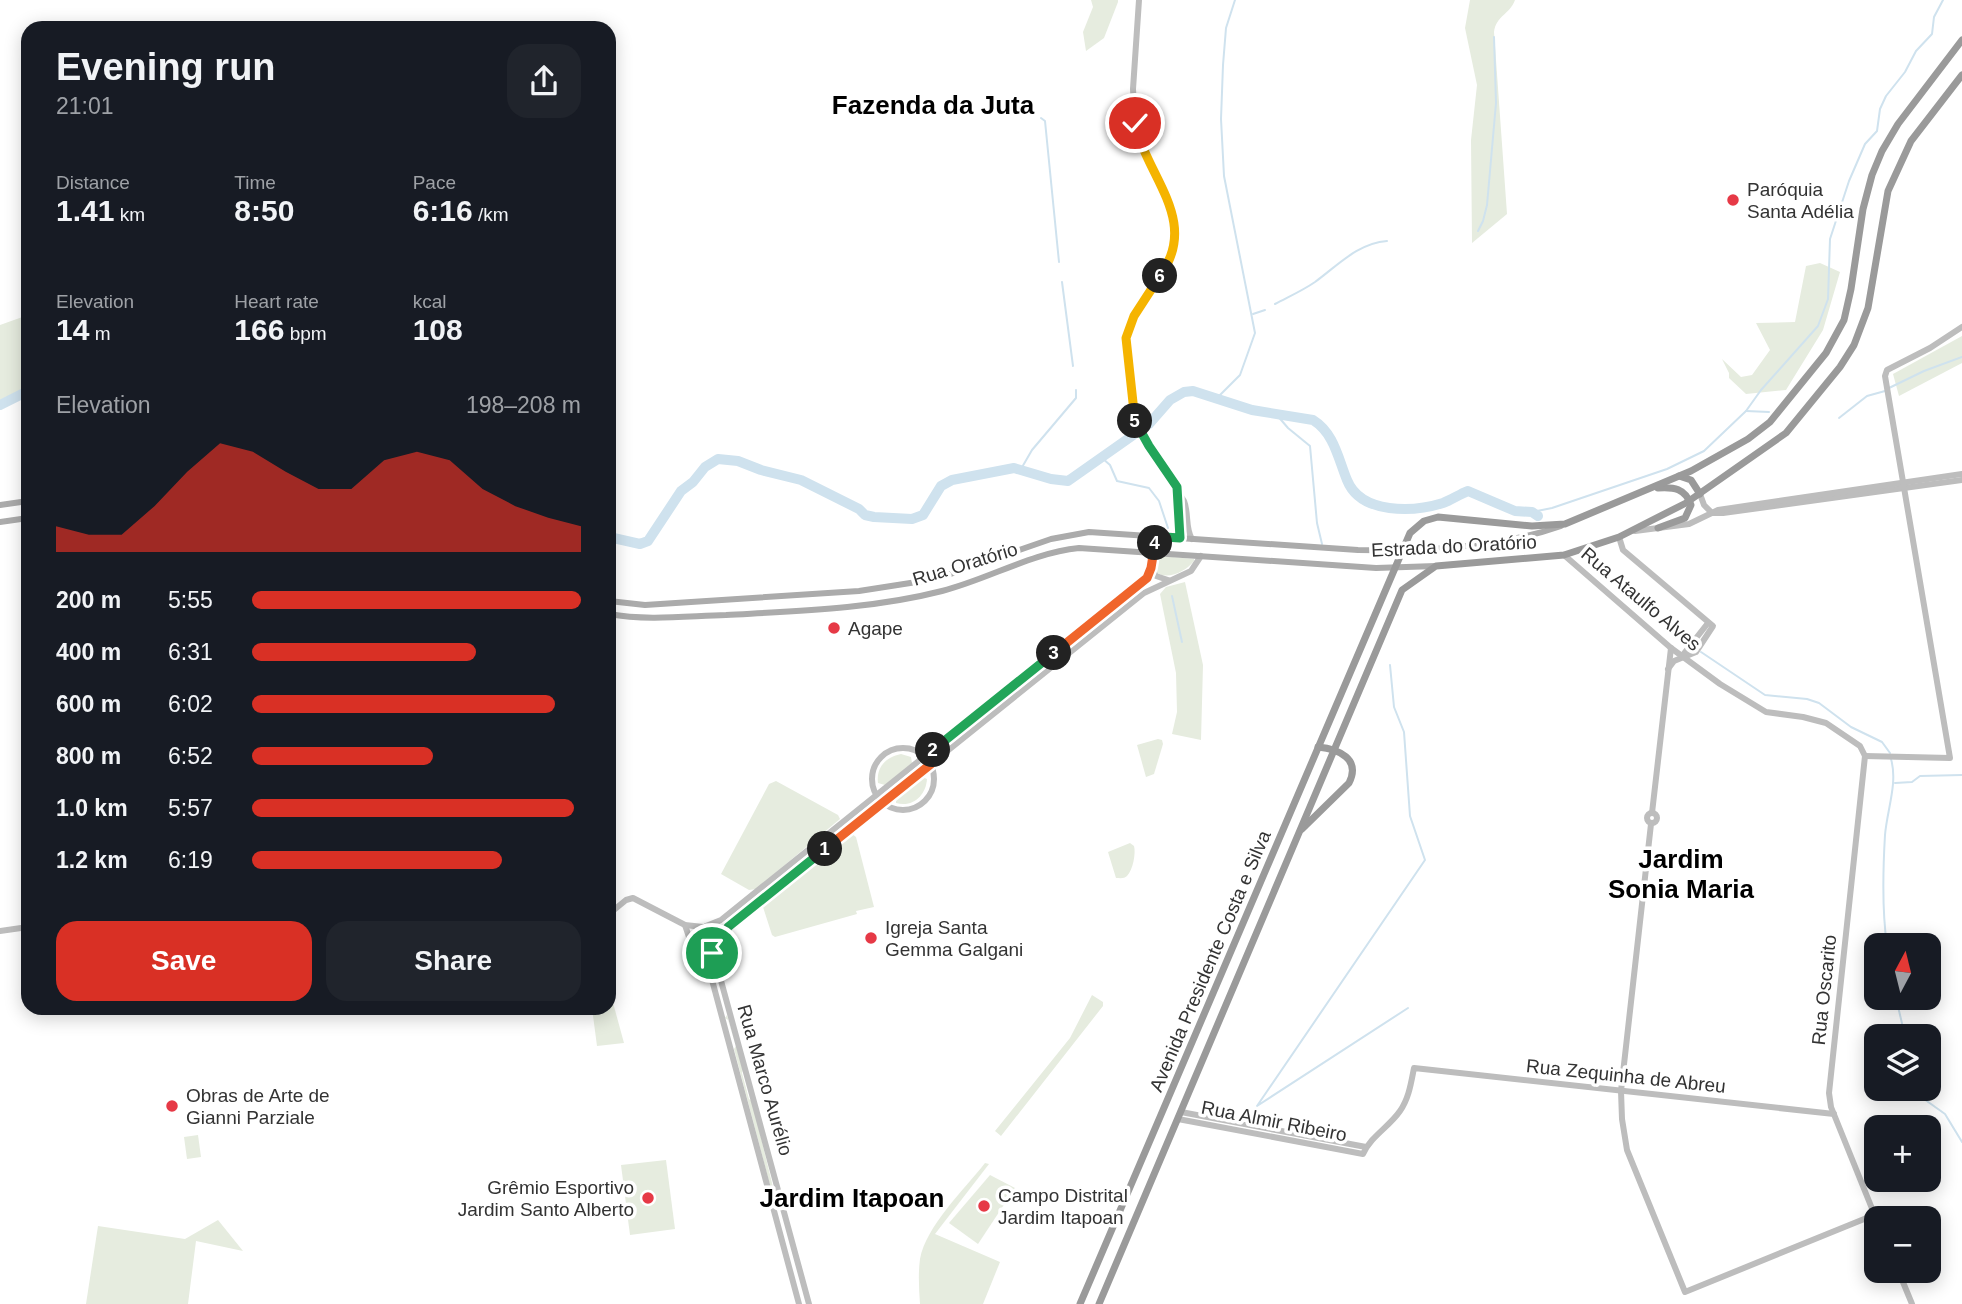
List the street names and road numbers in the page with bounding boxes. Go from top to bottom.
street label: Estrada do Oratório [1371,531,1537,561]
street label: Rua Oratório [910,538,1020,590]
street label: Rua Ataulfo Alves [1577,543,1705,655]
street label: Avenida Presidente Costa e Silva [1145,827,1275,1095]
street label: Rua Oscarito [1808,934,1840,1046]
street label: Rua Marco Aurélio [733,1002,797,1158]
street label: Rua Zequinha de Abreu [1525,1055,1727,1097]
street label: Rua Almir Ribeiro [1199,1097,1349,1145]

